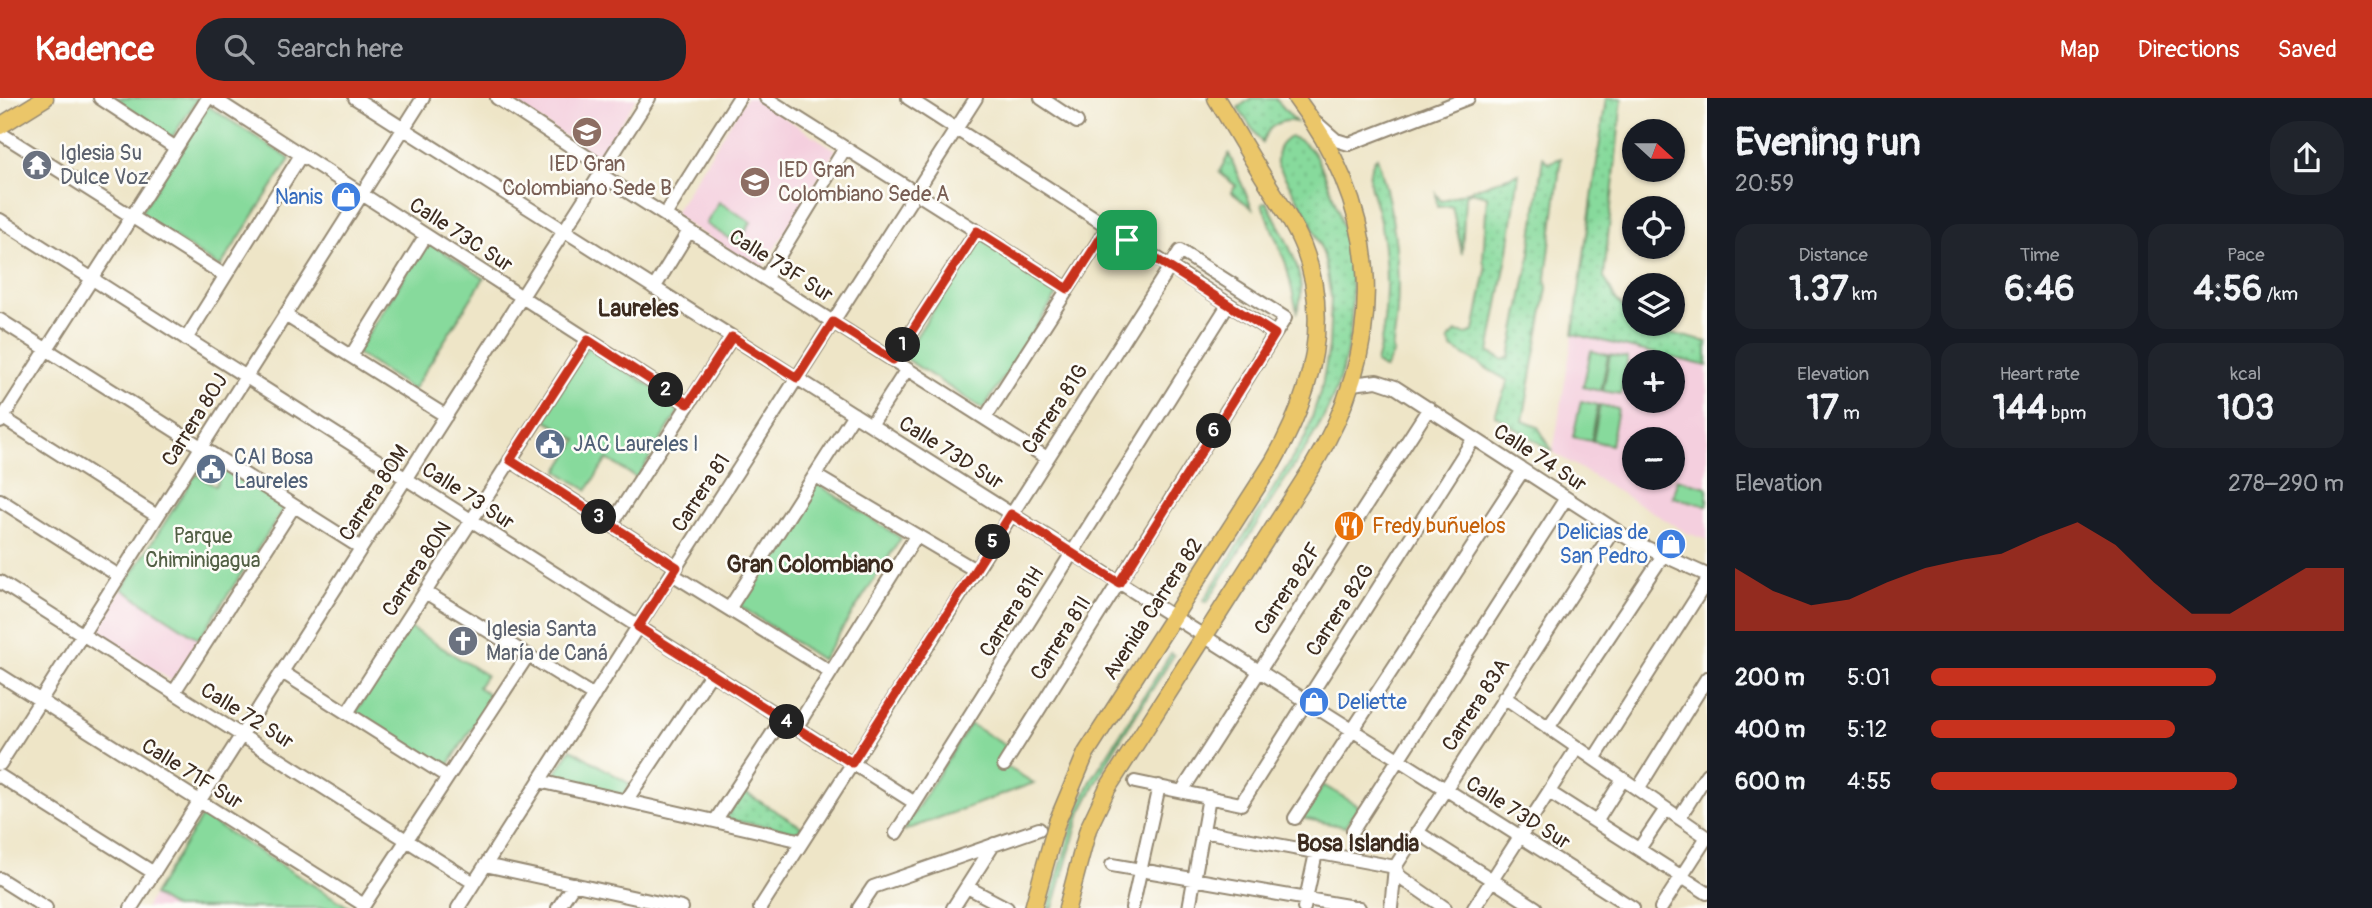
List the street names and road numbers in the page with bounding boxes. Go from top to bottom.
street label: Calle 73C Sur [404,191,518,279]
street label: Calle 73F Sur [724,223,839,309]
street label: Carrera 81G [1016,359,1094,459]
street label: Carrera 80J [156,369,234,471]
street label: Calle 73D Sur [894,410,1009,496]
street label: Calle 74 Sur [1488,418,1592,498]
street label: Carrera 80M [333,440,415,546]
street label: Carrera 81 [666,449,736,537]
street label: Calle 73 Sur [416,456,520,536]
street label: Carrera 80N [376,516,458,622]
street label: Avenida Carrera 82 [1097,533,1209,685]
street label: Carrera 82F [1248,538,1328,640]
street label: Carrera 82G [1300,558,1380,662]
street label: Carrera 81H [974,562,1050,662]
street label: Carrera 81I [1025,591,1097,685]
street label: Carrera 83A [1436,653,1516,757]
street label: Calle 72 Sur [195,677,299,756]
street label: Calle 71F Sur [136,732,248,816]
street label: Calle 73D Sur [1461,770,1576,856]

